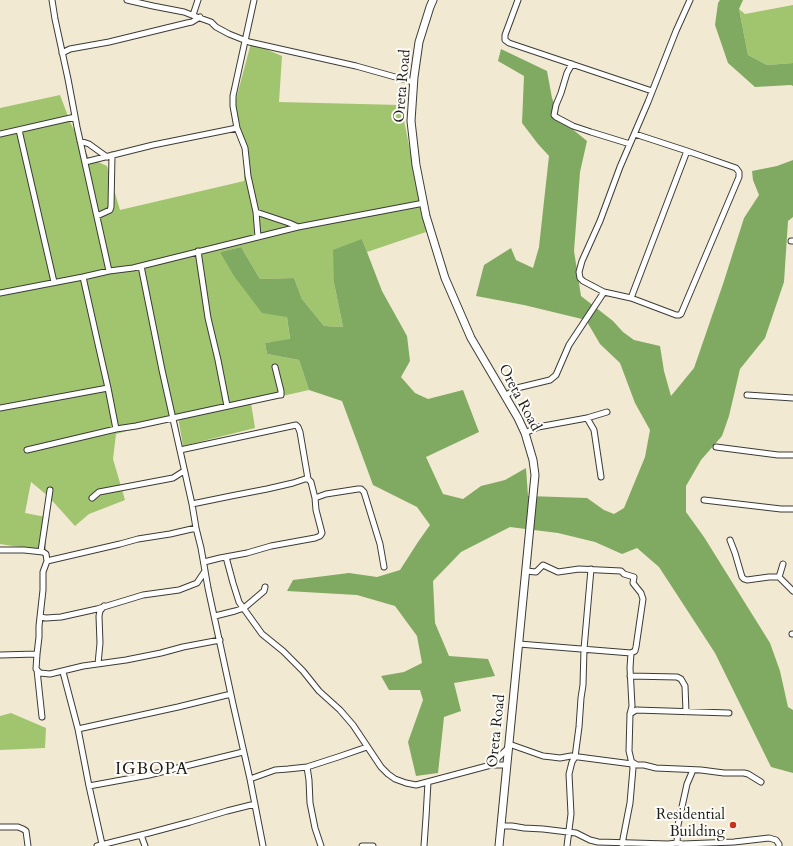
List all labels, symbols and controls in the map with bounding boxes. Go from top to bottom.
street label: Oreta Road [391,49,415,123]
street label: Oreta Road [494,361,544,435]
street label: Oreta Road [484,694,510,768]
district label: IGBOPA [115,760,189,780]
place label: Residential Building [656,807,725,842]
marker: Residential Building [728,820,738,830]

